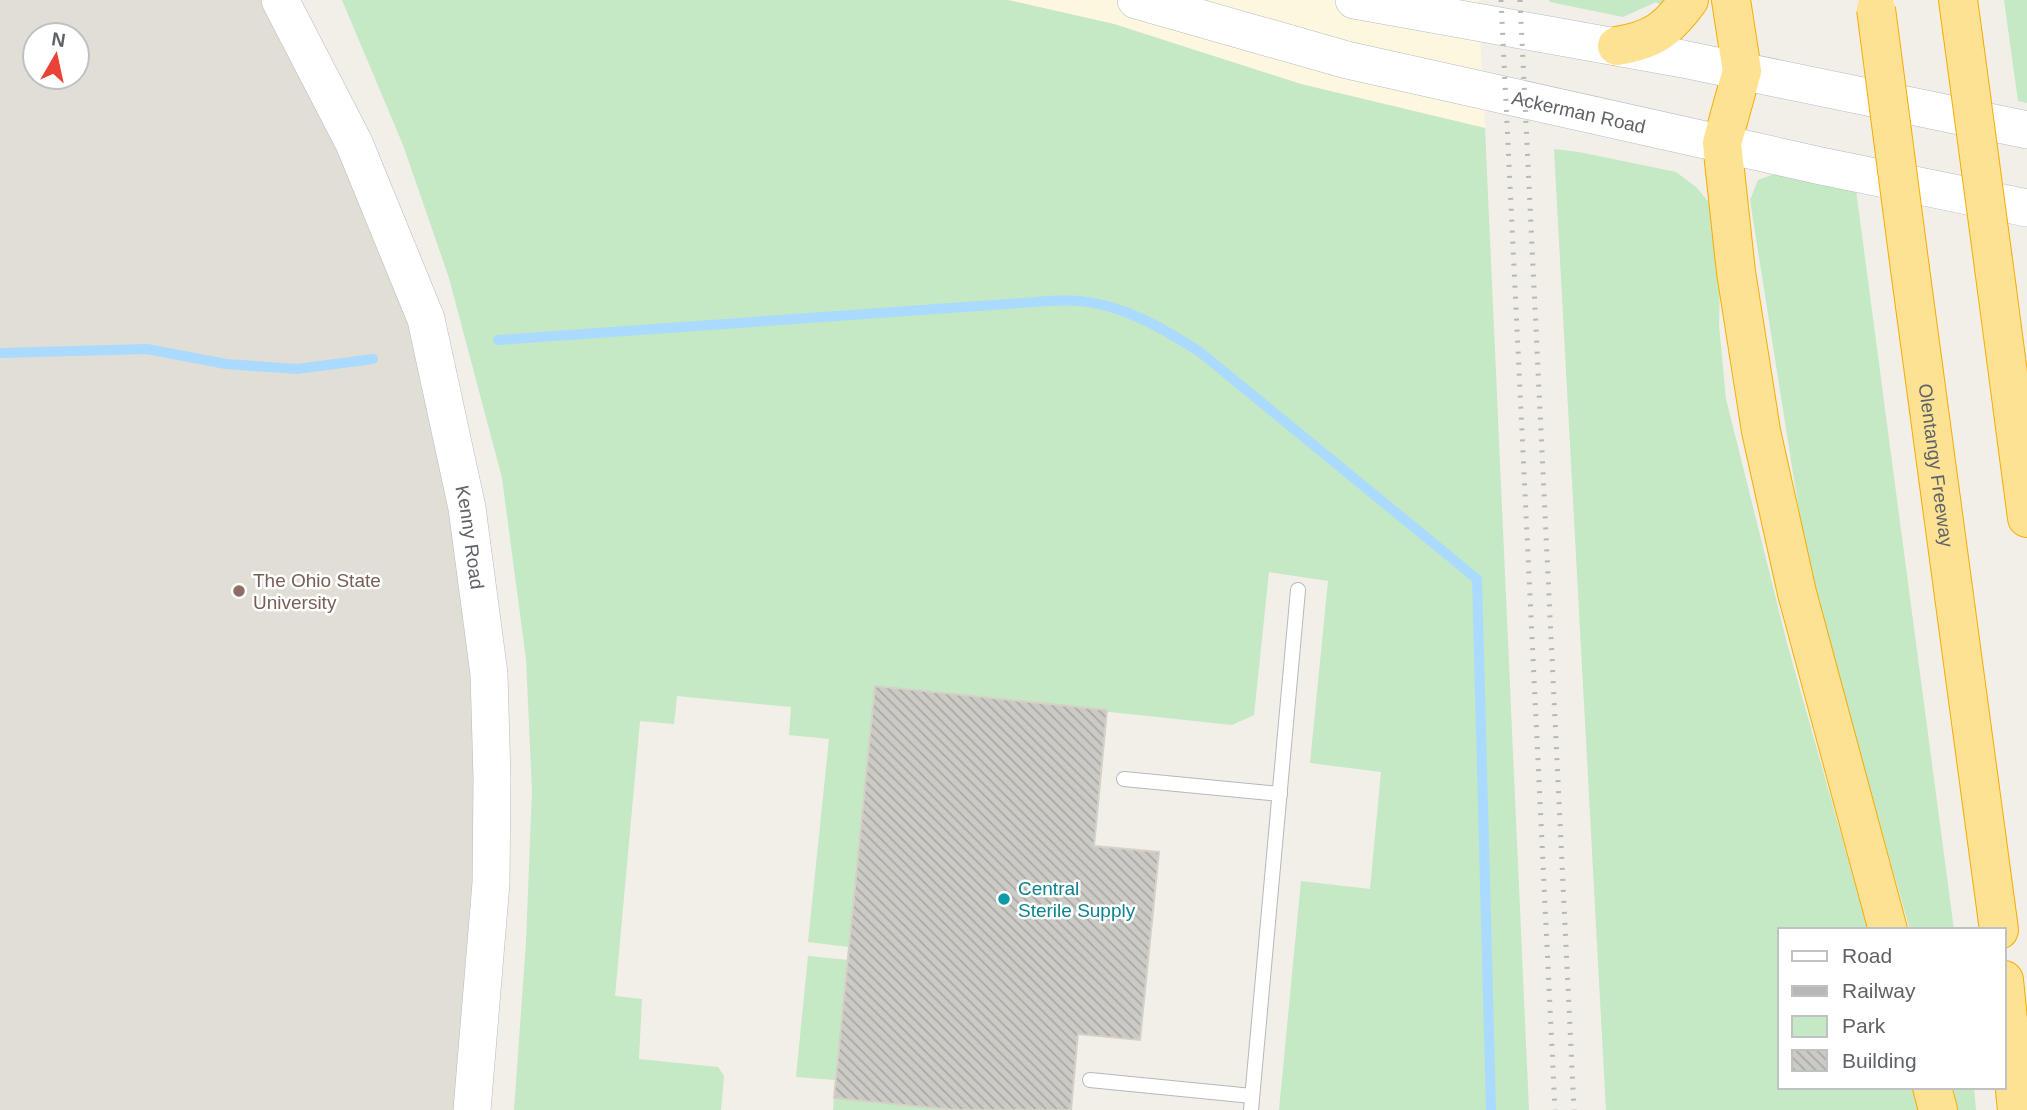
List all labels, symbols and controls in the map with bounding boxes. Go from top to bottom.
north arrow [21,21,91,91]
text: N [50,28,67,51]
street label: Ackerman Road [1510,87,1648,137]
street label: Olentangy Freeway [1915,382,1958,549]
street label: Kenny Road [452,483,488,590]
place label: The Ohio State University [253,570,381,613]
marker: The Ohio State University [231,583,247,599]
place label: Central Sterile Supply [1018,878,1136,921]
marker: Central Sterile Supply [996,891,1012,907]
legend [1778,928,2006,1089]
text: Road [1842,944,1892,967]
text: Railway [1842,979,1916,1002]
text: Park [1842,1014,1886,1037]
text: Building [1842,1049,1917,1072]

